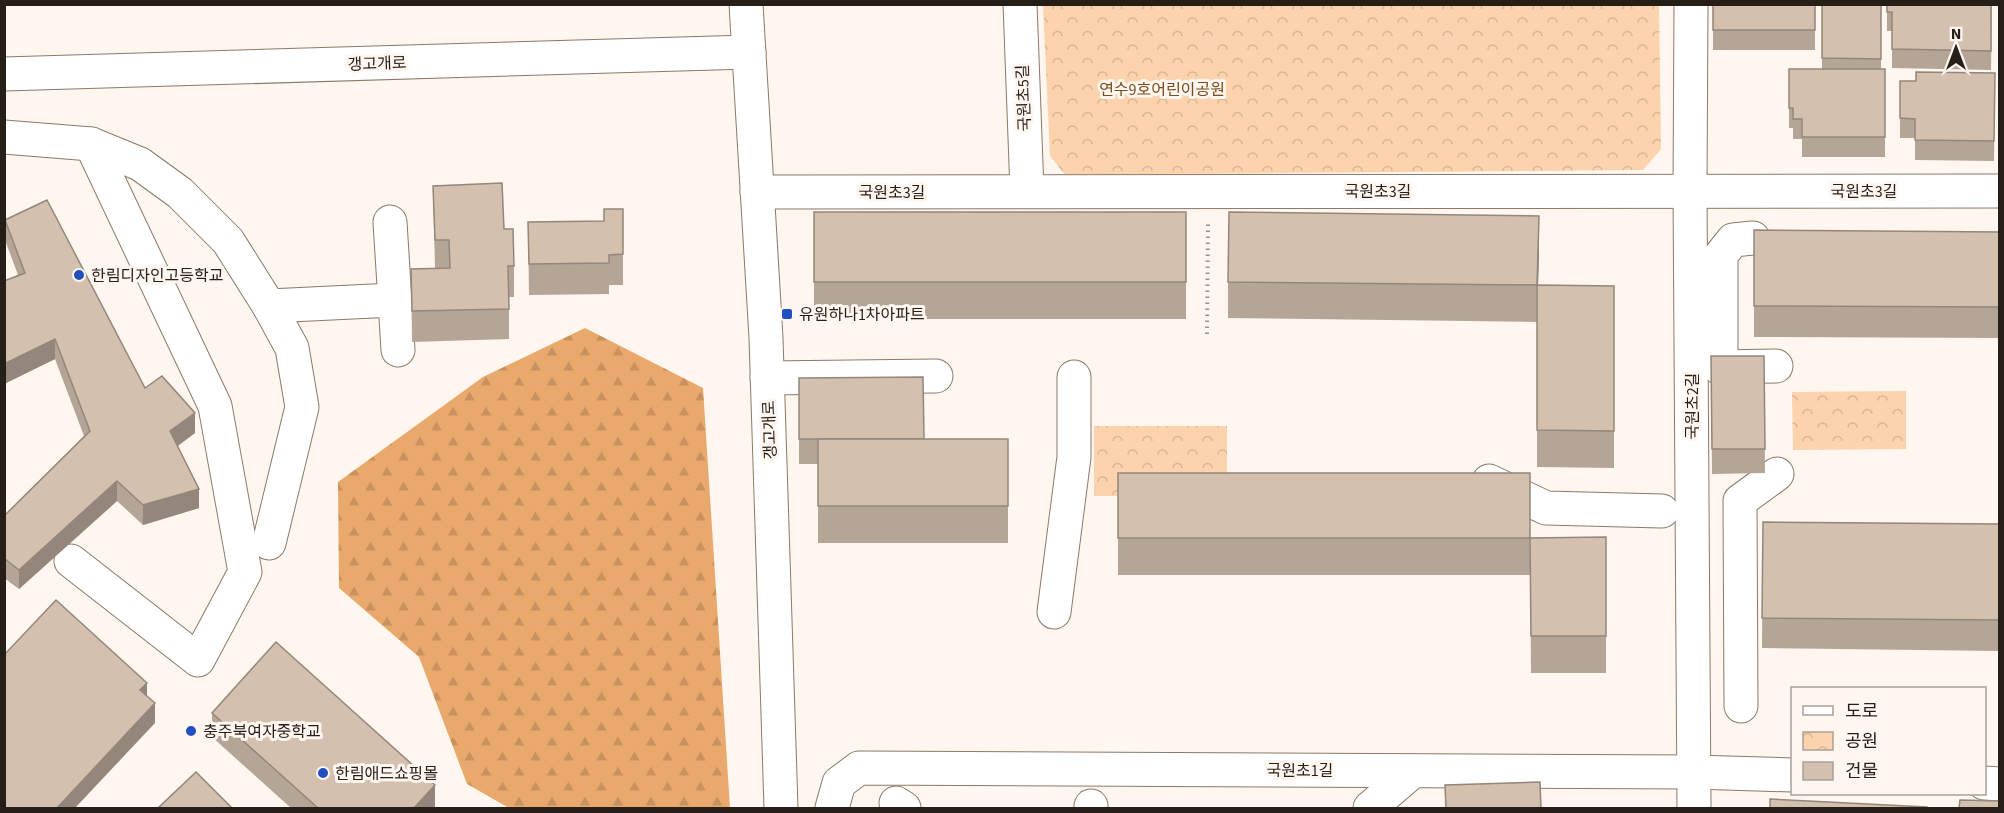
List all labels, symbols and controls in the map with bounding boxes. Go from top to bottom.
north arrow [1926,18,1986,78]
text: N [1951,23,1961,45]
street label: 갱고개로 [347,52,407,76]
street label: 국원초5길 [1012,64,1036,132]
park label: 연수9호어린이공원 [1099,79,1225,101]
street label: 국원초3길 [1345,181,1411,203]
street label: 국원초3길 [1831,181,1897,203]
street label: 국원초3길 [859,182,925,204]
place label: 한림디자인고등학교 [91,265,223,287]
marker: 한림디자인고등학교 [72,268,86,282]
place label: 유원하나1차아파트 [799,304,925,326]
marker: 유원하나1차아파트 [780,307,794,321]
street label: 국원초2길 [1682,373,1704,439]
street label: 갱고개로 [758,400,782,460]
legend [1791,687,1986,795]
text: 도로 [1845,699,1878,724]
place label: 충주북여자중학교 [203,721,321,743]
marker: 충주북여자중학교 [184,724,198,738]
text: 공원 [1845,729,1878,754]
text: 건물 [1845,759,1878,784]
street label: 국원초1길 [1267,760,1333,782]
place label: 한림애드쇼핑몰 [335,763,438,785]
marker: 한림애드쇼핑몰 [316,766,330,780]

